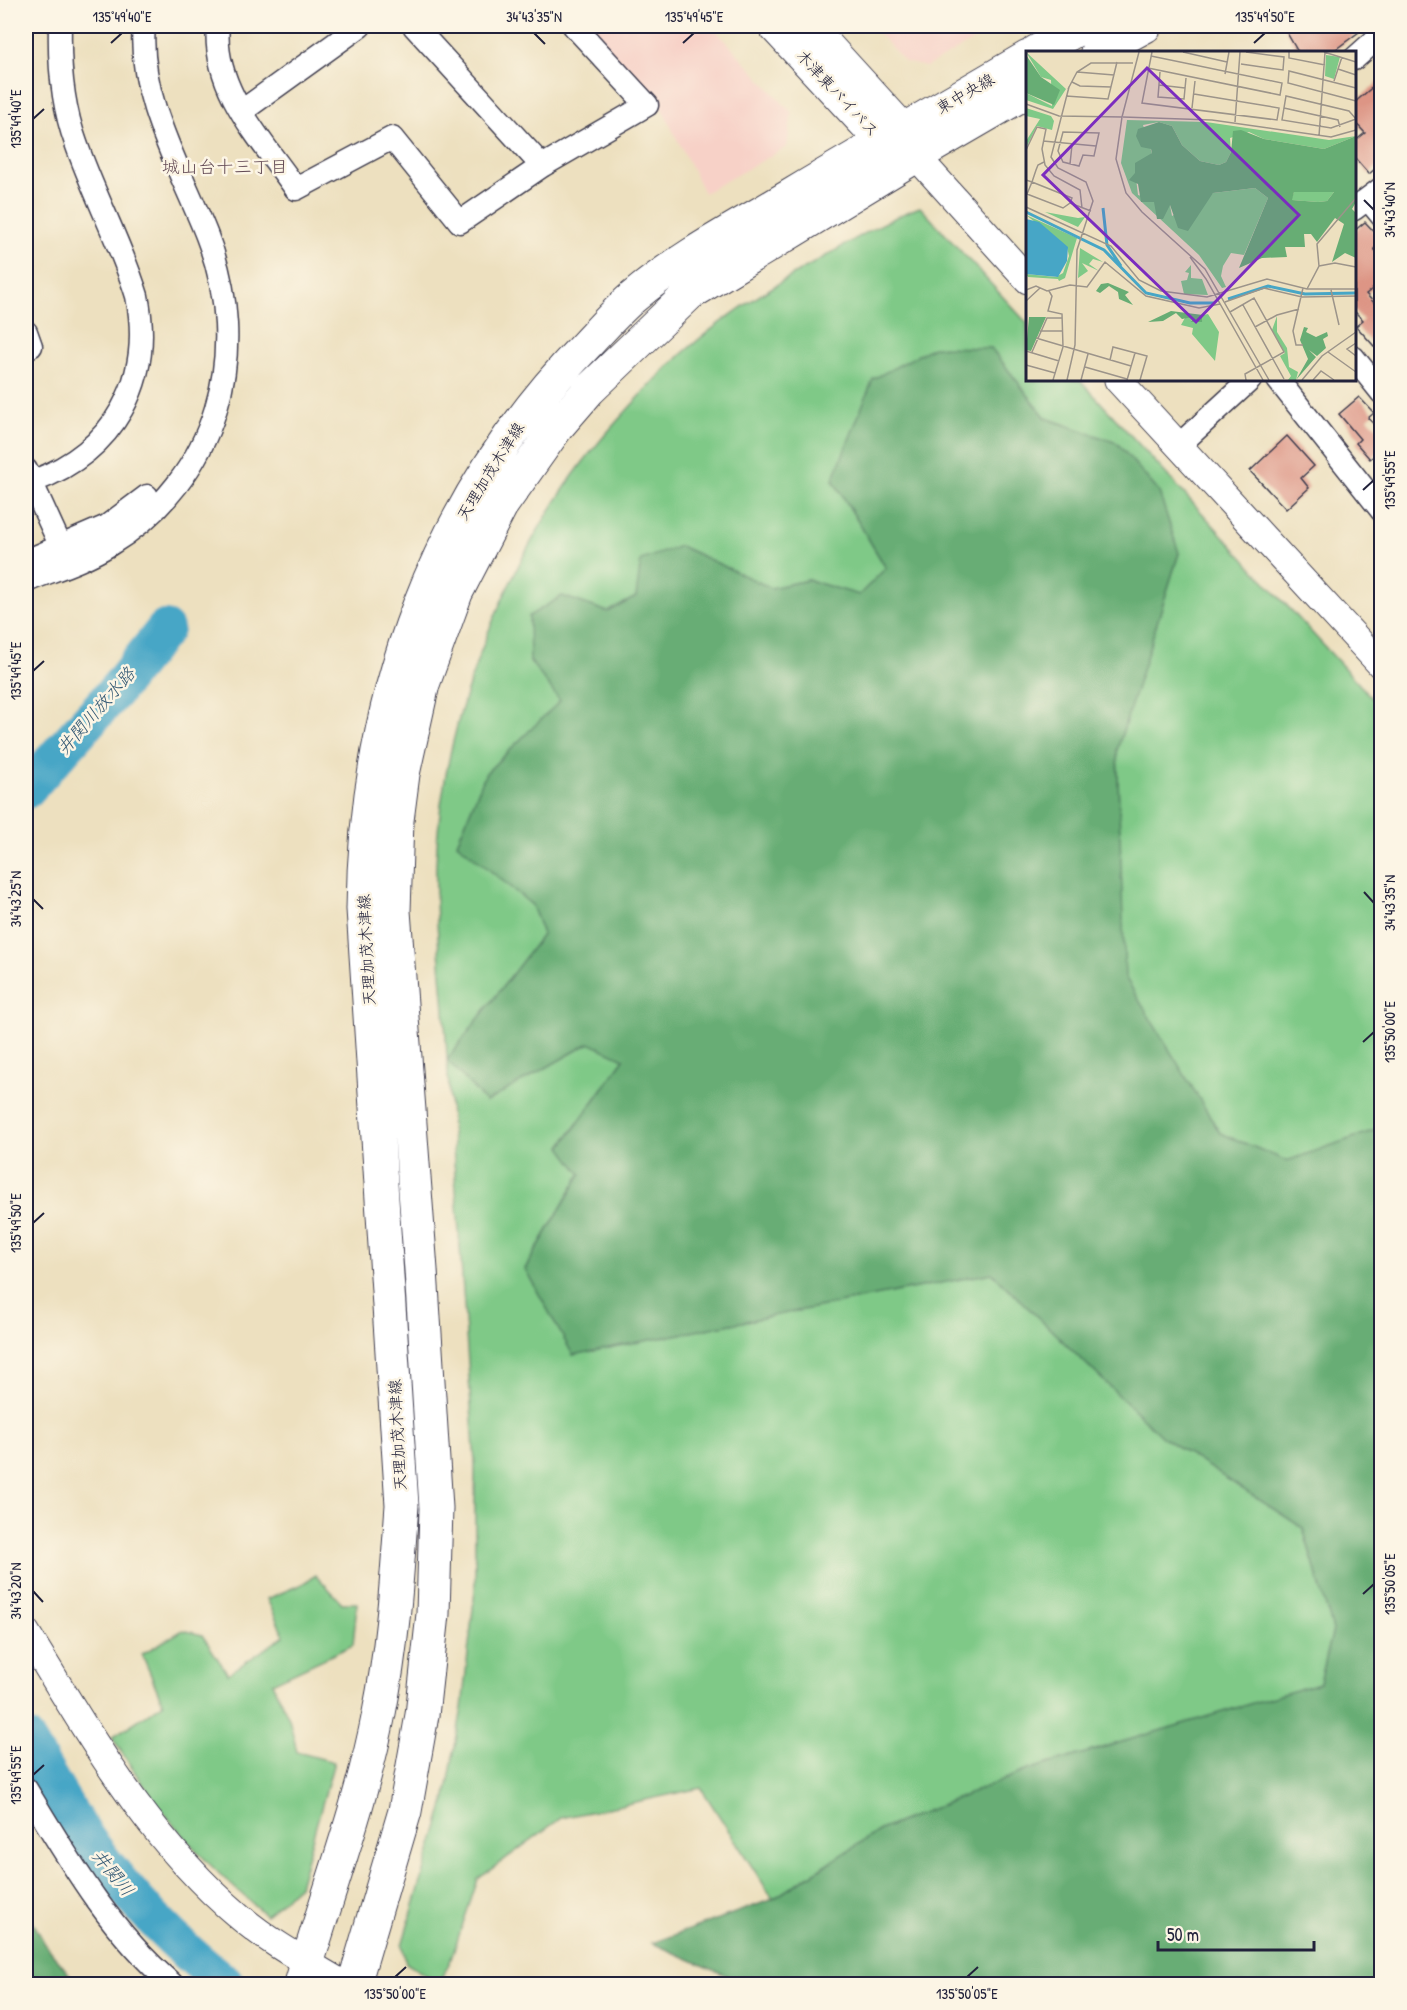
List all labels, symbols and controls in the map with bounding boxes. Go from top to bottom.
text: 135°49'40"E [92,6,152,27]
text: 34°43'35"N [506,6,562,27]
text: 135°49'45"E [665,6,724,27]
text: 135°49'50"E [1235,6,1295,27]
street label: 木津東バイパス [792,45,884,141]
inset map [1026,51,1356,381]
street label: 東中央線 [932,67,998,119]
text: 135°49'40"E [5,89,26,149]
district label: 城山台十三丁目 [162,154,288,179]
text: 34°43'40"N [1379,182,1400,238]
street label: 天理加茂木津線 [451,418,529,524]
text: 135°49'55"E [1379,450,1400,510]
text: 135°49'45"E [5,641,26,700]
water label: 井関川放水路 [51,661,141,760]
text: 34°43'25"N [5,871,26,927]
text: 34°43'35"N [1379,875,1400,931]
street label: 天理加茂木津線 [352,893,380,1007]
text: 135°50'00"E [1379,1001,1400,1063]
text: 135°49'50"E [5,1193,26,1253]
street label: 天理加茂木津線 [383,1378,411,1492]
text: 135°50'05"E [1379,1553,1400,1615]
text: 34°43'20"N [5,1563,26,1619]
text: 135°49'55"E [5,1745,26,1805]
water label: 井関川 [87,1844,140,1902]
scale bar [1158,1914,1314,1952]
text: 50 m [1167,1922,1199,1947]
text: 135°50'00"E [364,1983,426,2004]
text: 135°50'05"E [936,1983,998,2004]

